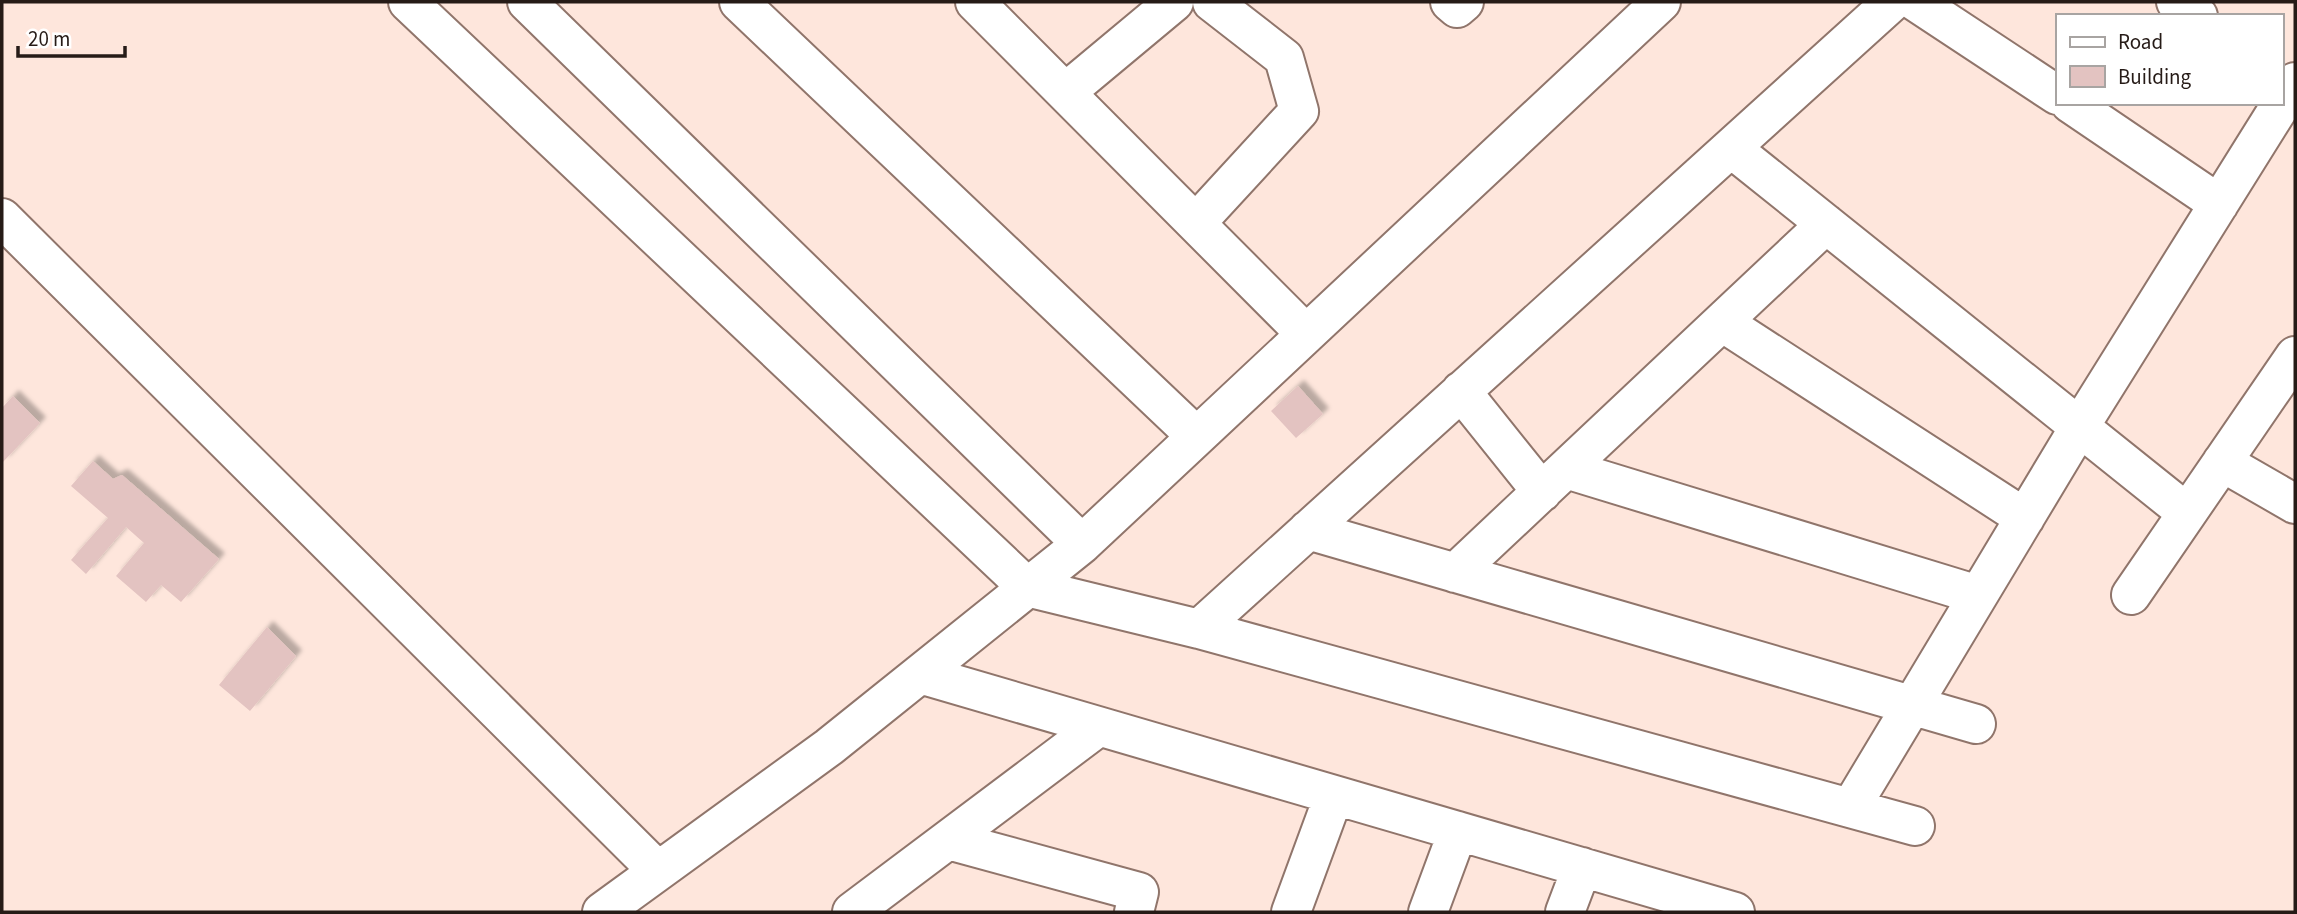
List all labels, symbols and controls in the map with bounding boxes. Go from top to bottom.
scale bar [18,14,124,58]
legend [2056,14,2283,105]
text: 20 m [28,24,70,54]
text: Road [2118,27,2163,57]
text: Building [2118,62,2192,92]

